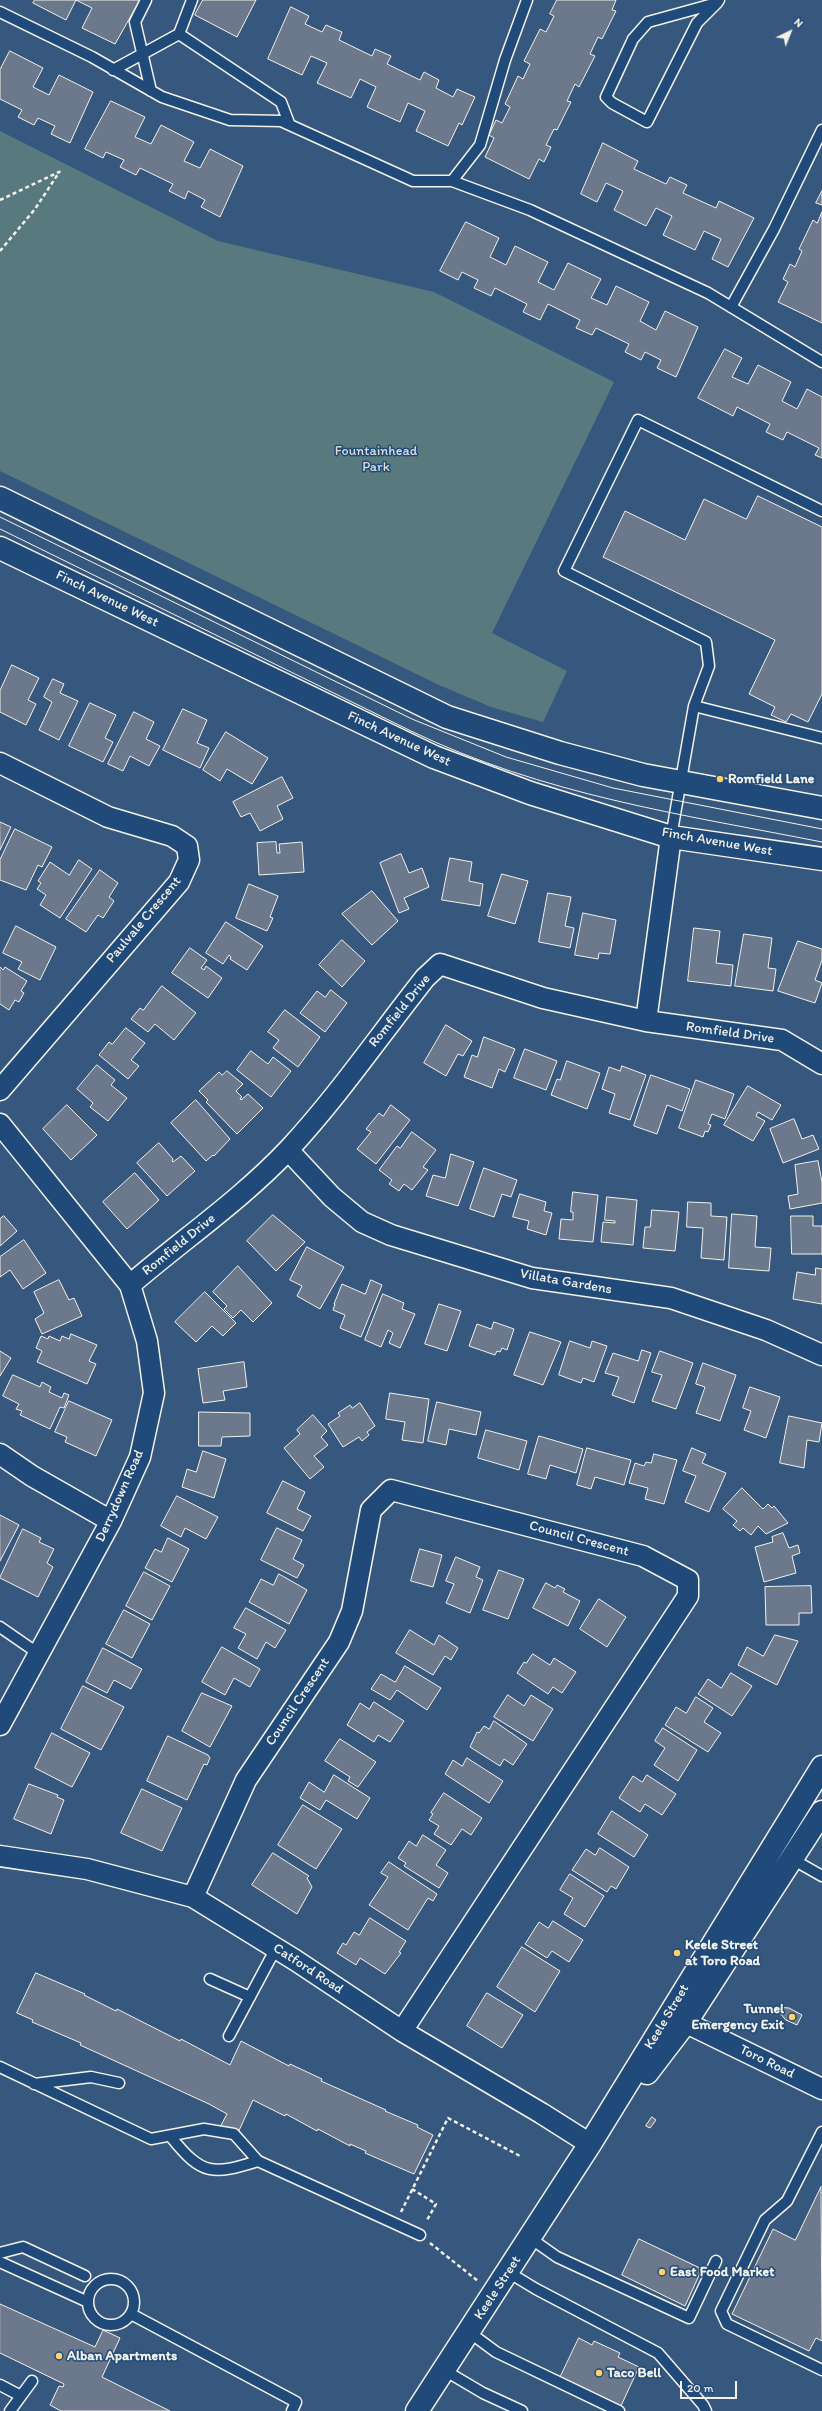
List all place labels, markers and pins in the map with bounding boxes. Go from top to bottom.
place label: Romfield Lane [728,771,815,787]
marker: Romfield Lane [715,774,725,784]
place label: Keele Street at Toro Road [685,1937,760,1970]
marker: Keele Street at Toro Road [672,1948,682,1958]
place label: Tunnel Emergency Exit [691,2001,784,2034]
marker: Tunnel Emergency Exit [787,2012,797,2022]
place label: East Food Market [670,2264,774,2280]
marker: East Food Market [657,2267,667,2277]
place label: Alban Apartments [67,2348,177,2364]
marker: Alban Apartments [54,2351,64,2361]
place label: Taco Bell [607,2365,661,2381]
marker: Taco Bell [594,2368,604,2378]

